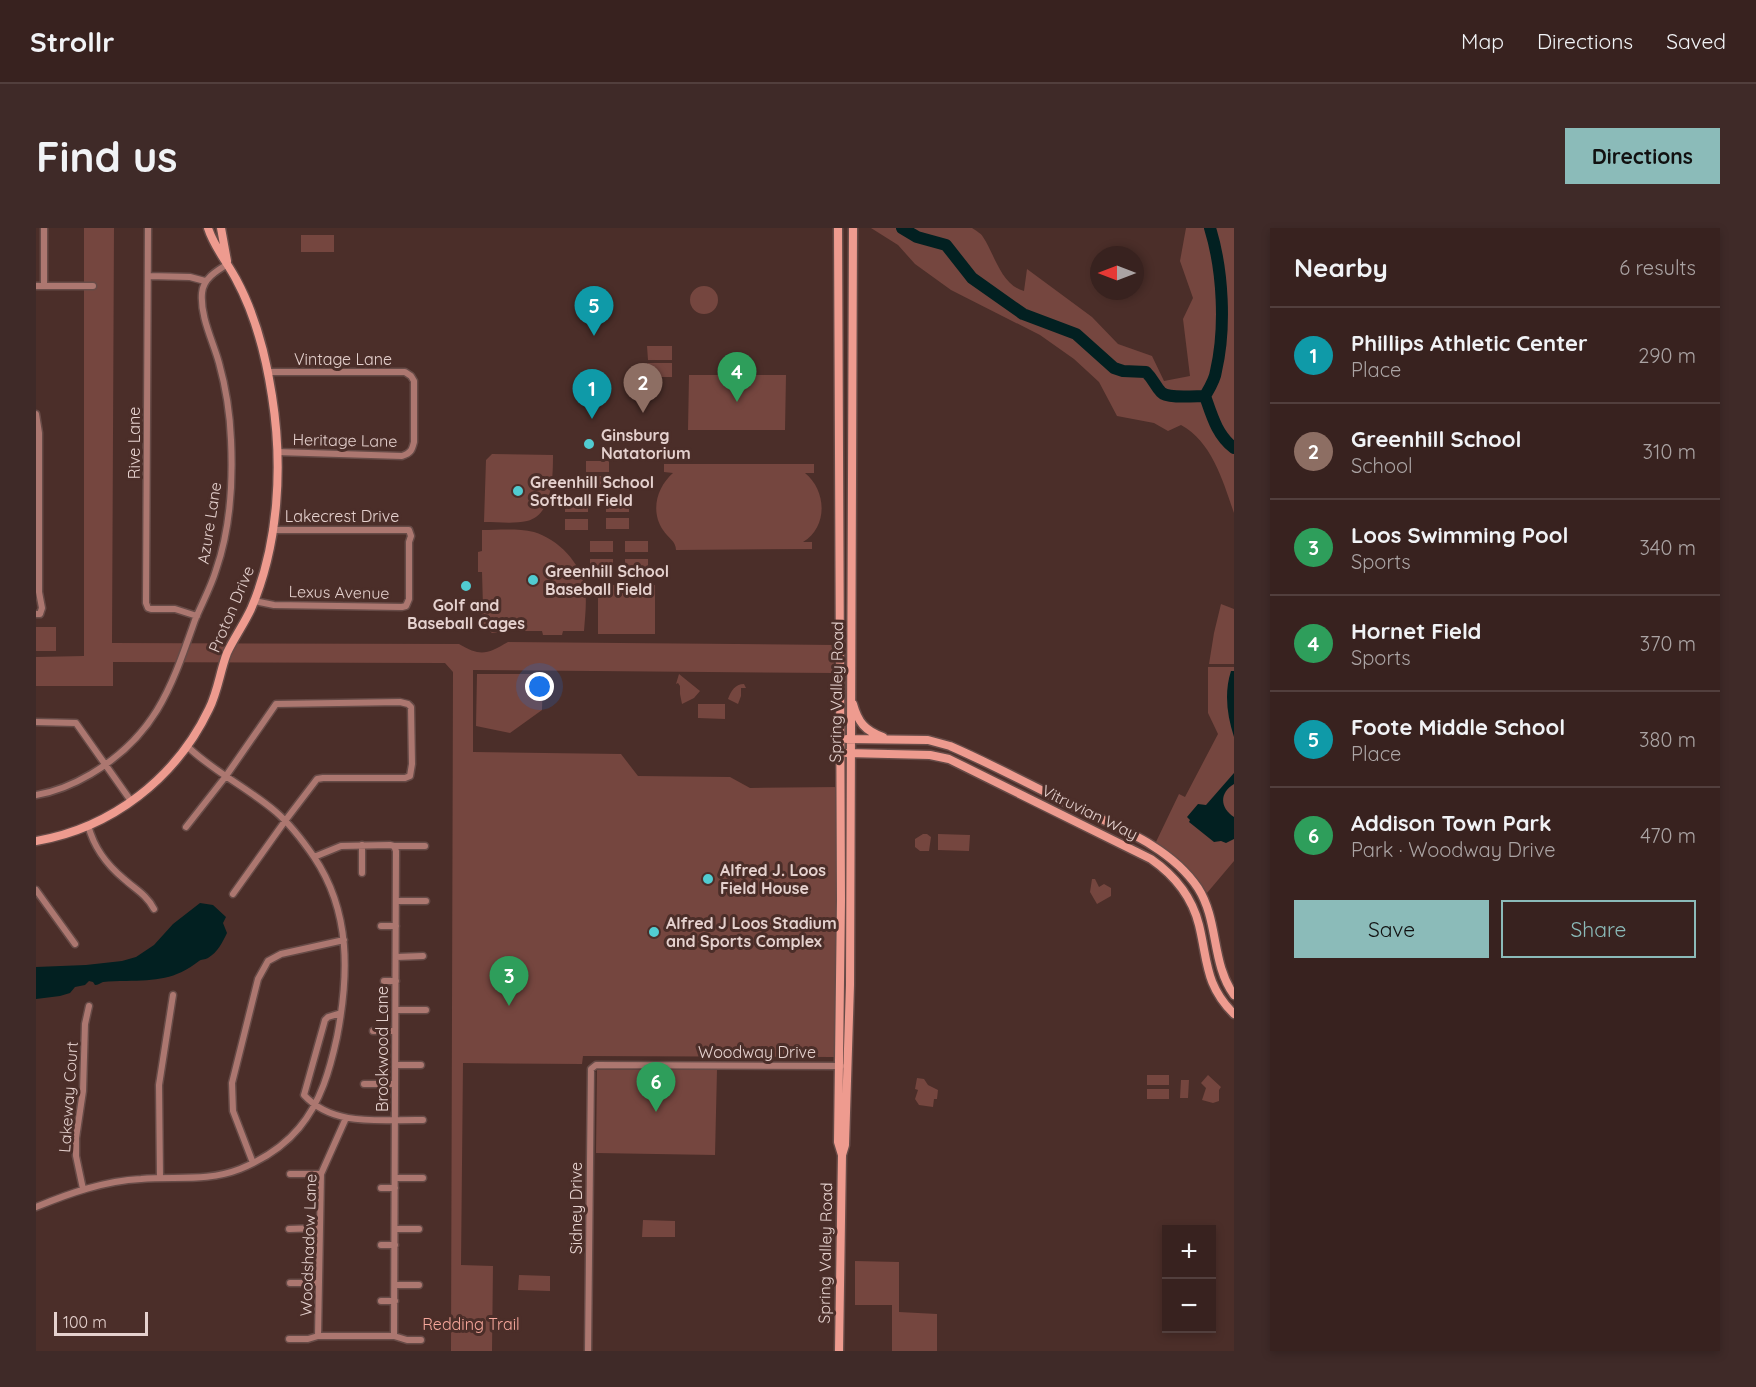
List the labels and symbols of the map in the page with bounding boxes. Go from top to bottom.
north arrow [1090,246,1144,300]
pin: 5 [574,286,614,336]
street label: Vintage Lane [294,349,392,369]
pin: 4 [718,352,756,402]
pin: 2 [624,364,662,413]
pin: 1 [572,370,612,419]
street label: Rive Lane [124,407,144,479]
place label: Ginsburg Natatorium [601,425,691,463]
street label: Heritage Lane [292,429,398,451]
marker: Ginsburg Natatorium [582,437,596,451]
place label: Greenhill School Softball Field [530,472,654,510]
street label: Azure Lane [193,481,225,565]
marker: Greenhill School Softball Field [511,484,525,498]
street label: Lakecrest Drive [285,506,399,526]
place label: Greenhill School Baseball Field [545,561,669,599]
street label: Proton Drive [204,563,258,655]
marker: Greenhill School Baseball Field [526,573,540,587]
marker: Golf and Baseball Cages [459,579,473,593]
street label: Lexus Avenue [288,581,390,603]
place label: Golf and Baseball Cages [407,595,525,633]
street label: Spring Valley Road [825,621,847,763]
your location [525,672,554,701]
street label: Vitruvian Way [1039,780,1141,844]
place label: Alfred J. Loos Field House [720,860,826,898]
marker: Alfred J. Loos Field House [701,872,715,886]
place label: Alfred J Loos Stadium and Sports Complex [666,913,837,951]
marker: Alfred J Loos Stadium and Sports Complex [647,925,661,939]
pin: 3 [490,956,528,1006]
street label: Brookwood Lane [372,986,392,1112]
street label: Lakeway Court [54,1041,82,1153]
street label: Woodway Drive [698,1042,816,1062]
pin: 6 [636,1062,676,1112]
street label: Sidney Drive [566,1162,586,1254]
street label: Woodshadow Lane [296,1173,320,1317]
street label: Spring Valley Road [814,1182,836,1324]
scale bar [54,1309,148,1336]
park label: Redding Trail [422,1314,520,1334]

